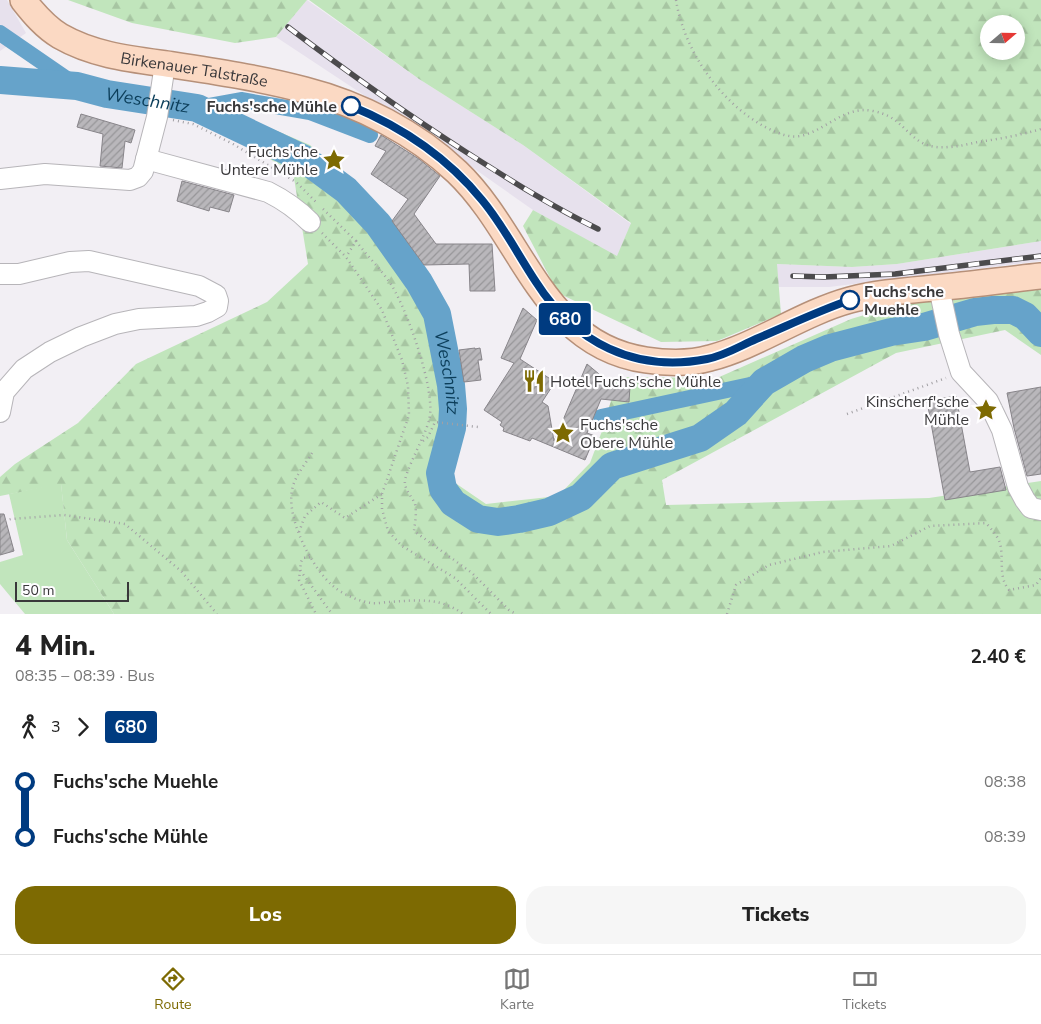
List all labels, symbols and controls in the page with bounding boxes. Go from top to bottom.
north arrow [980,15,1025,60]
map controls [980,15,1025,60]
street label: Birkenauer Talstraße [119,47,270,93]
water label: Weschnitz [104,82,192,119]
place label: Fuchs'sche Mühle [206,96,337,118]
marker: Fuchs'sche Mühle [341,96,361,116]
place label: Fuchs'che Untere Mühle [220,141,318,181]
place icon: Fuchs'che Untere Mühle [321,147,347,173]
place label: Fuchs'sche Muehle [864,281,944,321]
marker: Fuchs'sche Muehle [840,290,860,310]
line badge: 680 [536,303,594,335]
text: 680 [549,307,581,331]
water label: Weschnitz [429,328,465,416]
restaurant icon: Hotel Fuchs'sche Mühle [521,368,547,394]
place label: Hotel Fuchs'sche Mühle [550,371,721,393]
place label: Kinscherf'sche Mühle [866,391,969,431]
place icon: Kinscherf'sche Mühle [973,397,999,423]
place label: Fuchs'sche Obere Mühle [580,414,673,454]
place icon: Fuchs'sche Obere Mühle [550,420,576,446]
scale bar [15,579,129,602]
text: 50 m [22,581,54,600]
text: 4 Min. [15,627,96,665]
text: 2.40 € [971,644,1026,670]
text: 08:35 – 08:39 · Bus [15,665,155,687]
icon: walk [15,713,43,741]
icon: forward [69,713,97,741]
text: 680 [115,715,147,739]
text: 3 [51,716,61,738]
text: Fuchs'sche Muehle [53,769,218,795]
text: 08:38 [984,771,1026,793]
text: Fuchs'sche Mühle [53,824,208,850]
text: 08:39 [984,826,1026,848]
button: Los [15,886,516,944]
button: Tickets [526,886,1026,944]
tab: Route [154,965,191,1014]
tab: Karte [500,965,534,1014]
tab: Tickets [843,965,887,1014]

